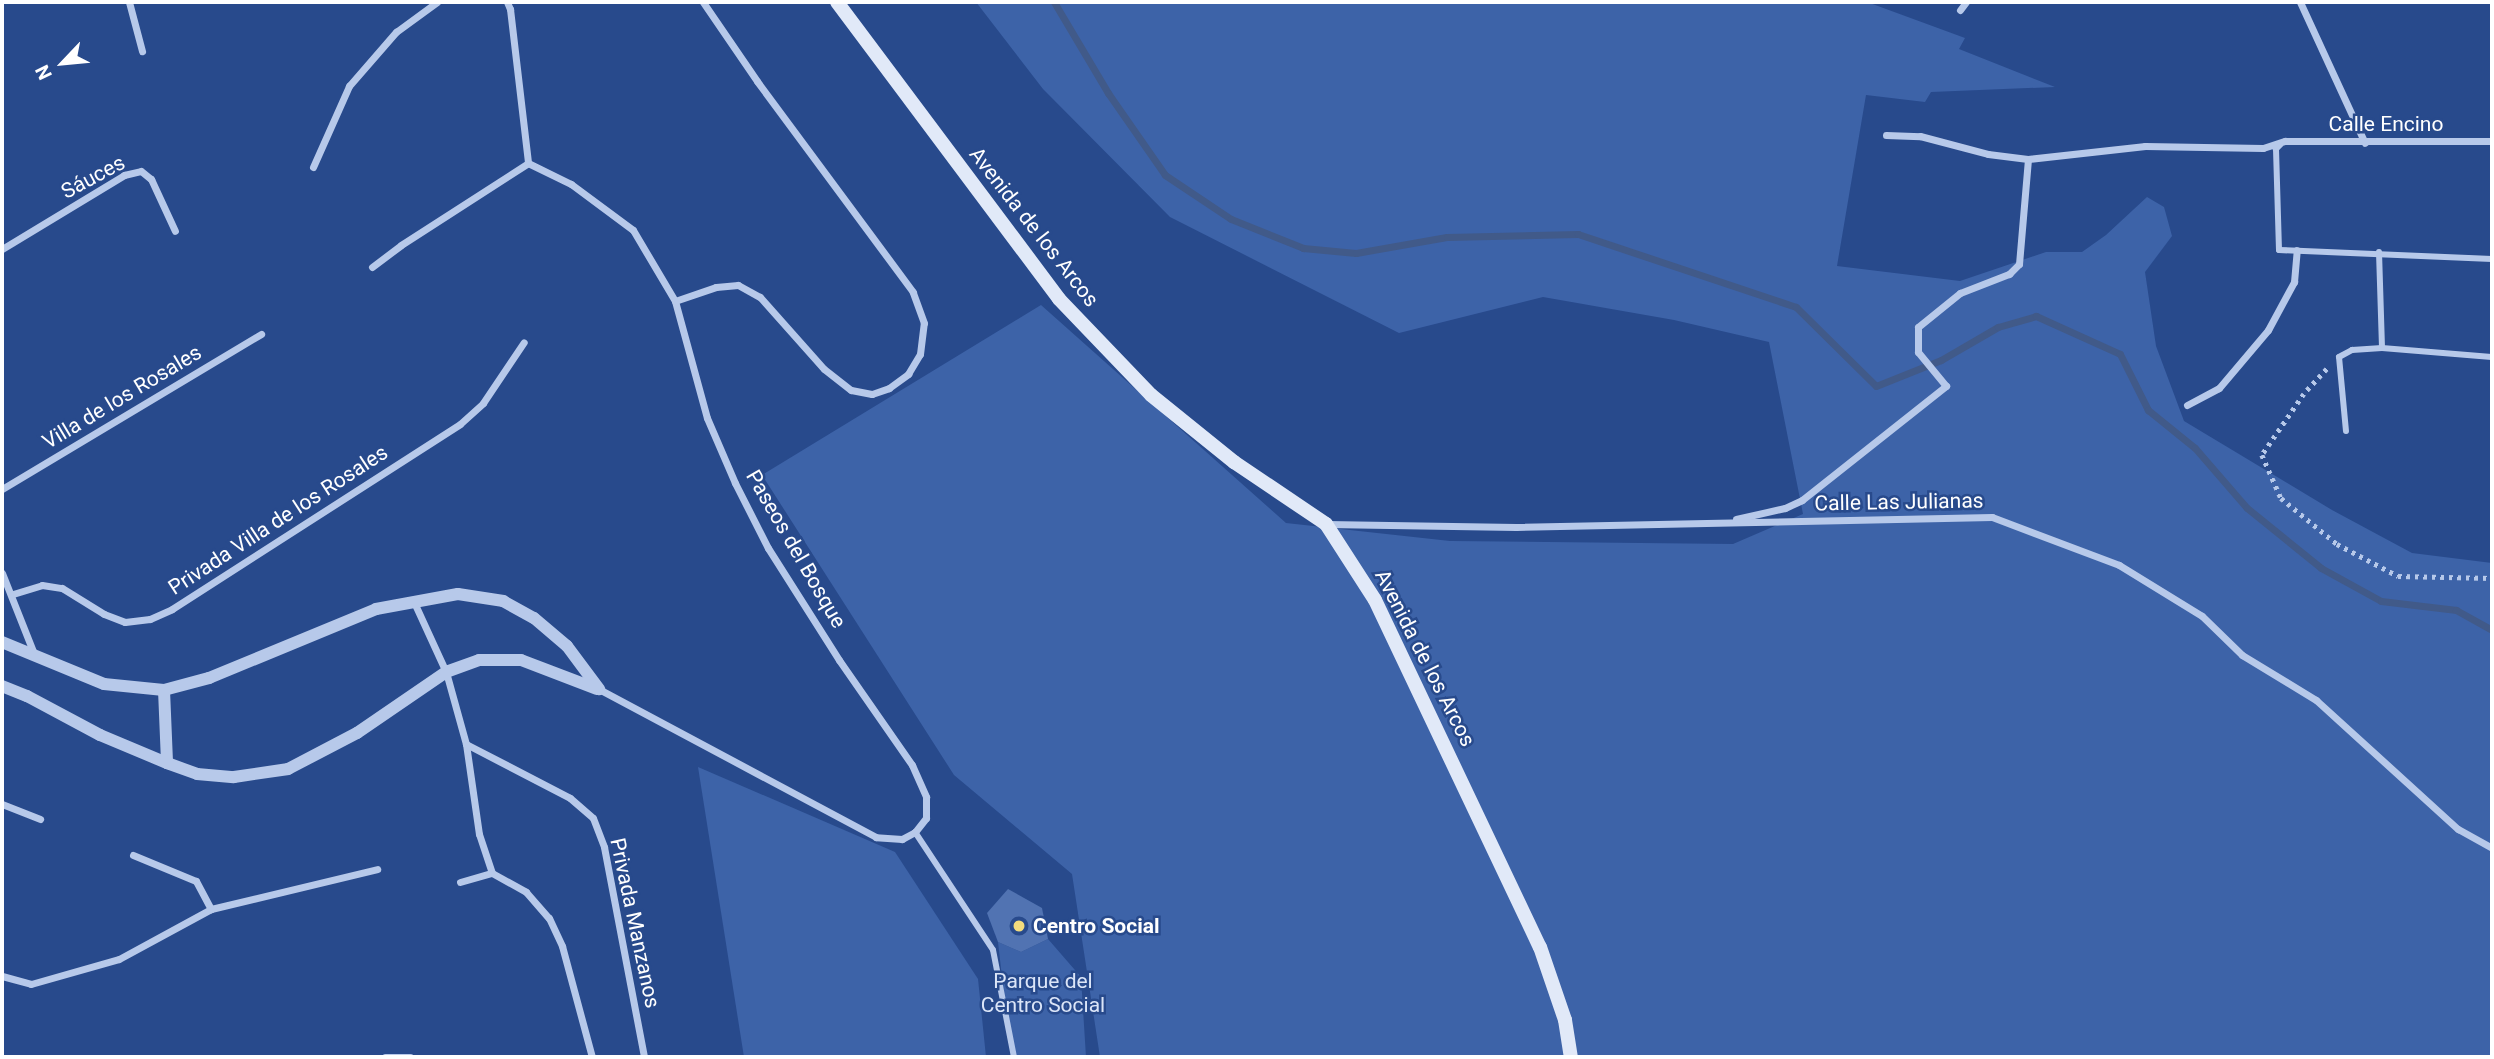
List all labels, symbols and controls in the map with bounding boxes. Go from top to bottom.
north arrow [28,28,98,98]
text: N [30,61,57,83]
street label: Calle Encino [2329,111,2443,137]
street label: Avenida de los Arcos [964,142,1104,312]
street label: Sáuces [57,150,129,204]
street label: Villa de los Rosales [38,340,206,454]
street label: Privada Villa de los Rosales [164,440,392,600]
street label: Paseos del Bosque [740,465,852,633]
street label: Calle Las Julianas [1814,488,1984,516]
street label: Avenida de los Arcos [1369,565,1481,751]
street label: Privada Manzanos [605,836,665,1010]
place label: Centro Social [1033,913,1159,939]
marker: Centro Social [1011,918,1027,934]
park label: Parque del Centro Social [981,968,1105,1018]

